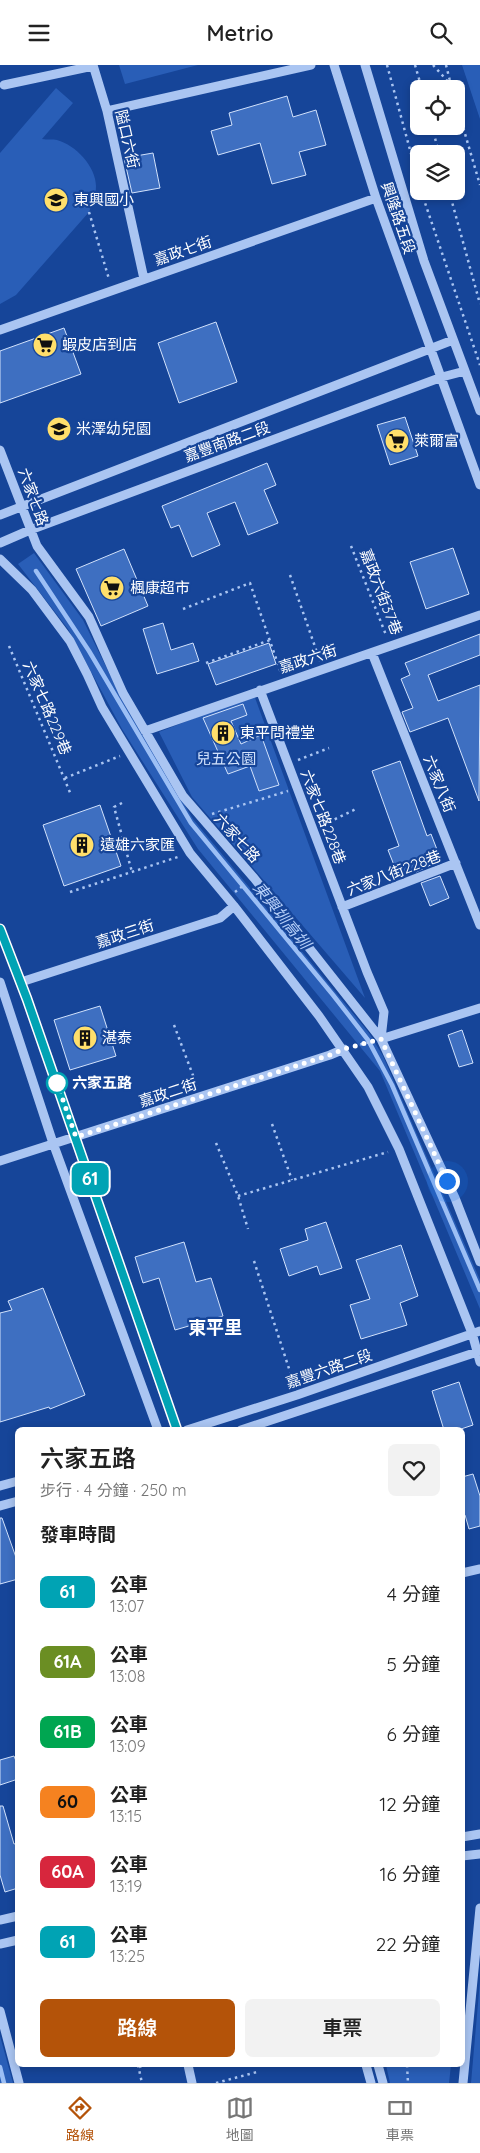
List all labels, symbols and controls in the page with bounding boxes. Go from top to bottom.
icon: menu [25,19,53,47]
text: Metrio [206,19,274,47]
icon: search [427,19,455,47]
map controls [410,80,465,200]
button: locate [410,80,465,135]
street label: 隘口六街 [111,108,143,170]
button: layers [410,145,465,200]
street label: 興隆路五段 [377,179,420,256]
school or university icon: 東興國小 [43,187,69,213]
place label: 東興國小 [74,190,134,209]
street label: 嘉政七街 [151,232,214,269]
supermarket icon: 蝦皮店到店 [32,332,58,358]
place label: 蝦皮店到店 [62,335,137,354]
school or university icon: 米澤幼兒園 [46,416,72,442]
street label: 嘉豐南路二段 [181,417,272,466]
place label: 米澤幼兒園 [76,419,151,438]
supermarket icon: 萊爾富 [384,428,410,454]
place label: 萊爾富 [414,431,459,450]
street label: 六家七路 [14,465,53,528]
street label: 嘉政六街37巷 [356,546,407,637]
supermarket icon: 楓康超市 [99,575,125,601]
place label: 楓康超市 [130,578,190,597]
street label: 嘉政六街 [276,640,339,677]
street label: 六家七路229巷 [19,658,76,758]
building icon: 東平問禮堂 [210,720,236,746]
place label: 東平問禮堂 [240,723,315,742]
park label: 兒五公園 [196,749,256,768]
street label: 六家八街 [419,752,460,815]
street label: 六家七路228巷 [297,767,350,867]
street label: 六家七路 [210,809,265,866]
building icon: 遠雄六家匯 [69,832,95,858]
place label: 遠雄六家匯 [100,835,175,854]
street label: 六家八街228巷 [344,846,444,899]
water label: 東興圳高圳 [249,878,316,954]
street label: 嘉政三街 [93,915,156,952]
building icon: 湛泰 [72,1025,98,1051]
place label: 湛泰 [102,1028,132,1047]
marker: 六家五路 [46,1072,68,1094]
place label: 六家五路 [72,1073,132,1092]
street label: 嘉政二街 [136,1074,199,1111]
line badge: 61 [68,1163,112,1195]
text: 61 [82,1167,98,1190]
your location [435,1169,460,1194]
district label: 東平里 [188,1316,242,1339]
street label: 嘉豐六路二段 [283,1345,374,1392]
text: 六家五路 [40,1443,136,1473]
button: heart [388,1444,440,1496]
text: 步行 · 4 分鐘 · 250 m [40,1480,187,1500]
text: 發車時間 [40,1522,116,1546]
text: 公車 [110,1572,148,1596]
text: 61 [59,1580,76,1603]
text: 4 分鐘 [387,1582,440,1606]
text: 13:07 [110,1596,144,1616]
text: 公車 [110,1642,148,1666]
text: 61A [53,1650,82,1673]
text: 5 分鐘 [386,1652,440,1676]
text: 13:08 [110,1666,145,1686]
text: 公車 [110,1712,148,1736]
text: 61B [53,1720,82,1743]
text: 6 分鐘 [387,1722,440,1746]
text: 13:09 [110,1736,146,1756]
text: 公車 [110,1782,148,1806]
text: 60 [57,1790,78,1813]
text: 12 分鐘 [379,1792,440,1816]
text: 13:15 [110,1806,142,1826]
text: 公車 [110,1852,148,1876]
text: 60A [51,1860,84,1883]
text: 16 分鐘 [380,1862,440,1886]
text: 13:19 [110,1876,142,1896]
text: 公車 [110,1922,148,1946]
text: 61 [59,1930,76,1953]
text: 22 分鐘 [376,1932,440,1956]
text: 13:25 [110,1946,145,1966]
button: 路線 [40,1999,235,2057]
button: 車票 [245,1999,440,2057]
tab: 路線 [66,2094,94,2144]
tab: 地圖 [226,2094,254,2144]
tab: 車票 [386,2094,414,2144]

